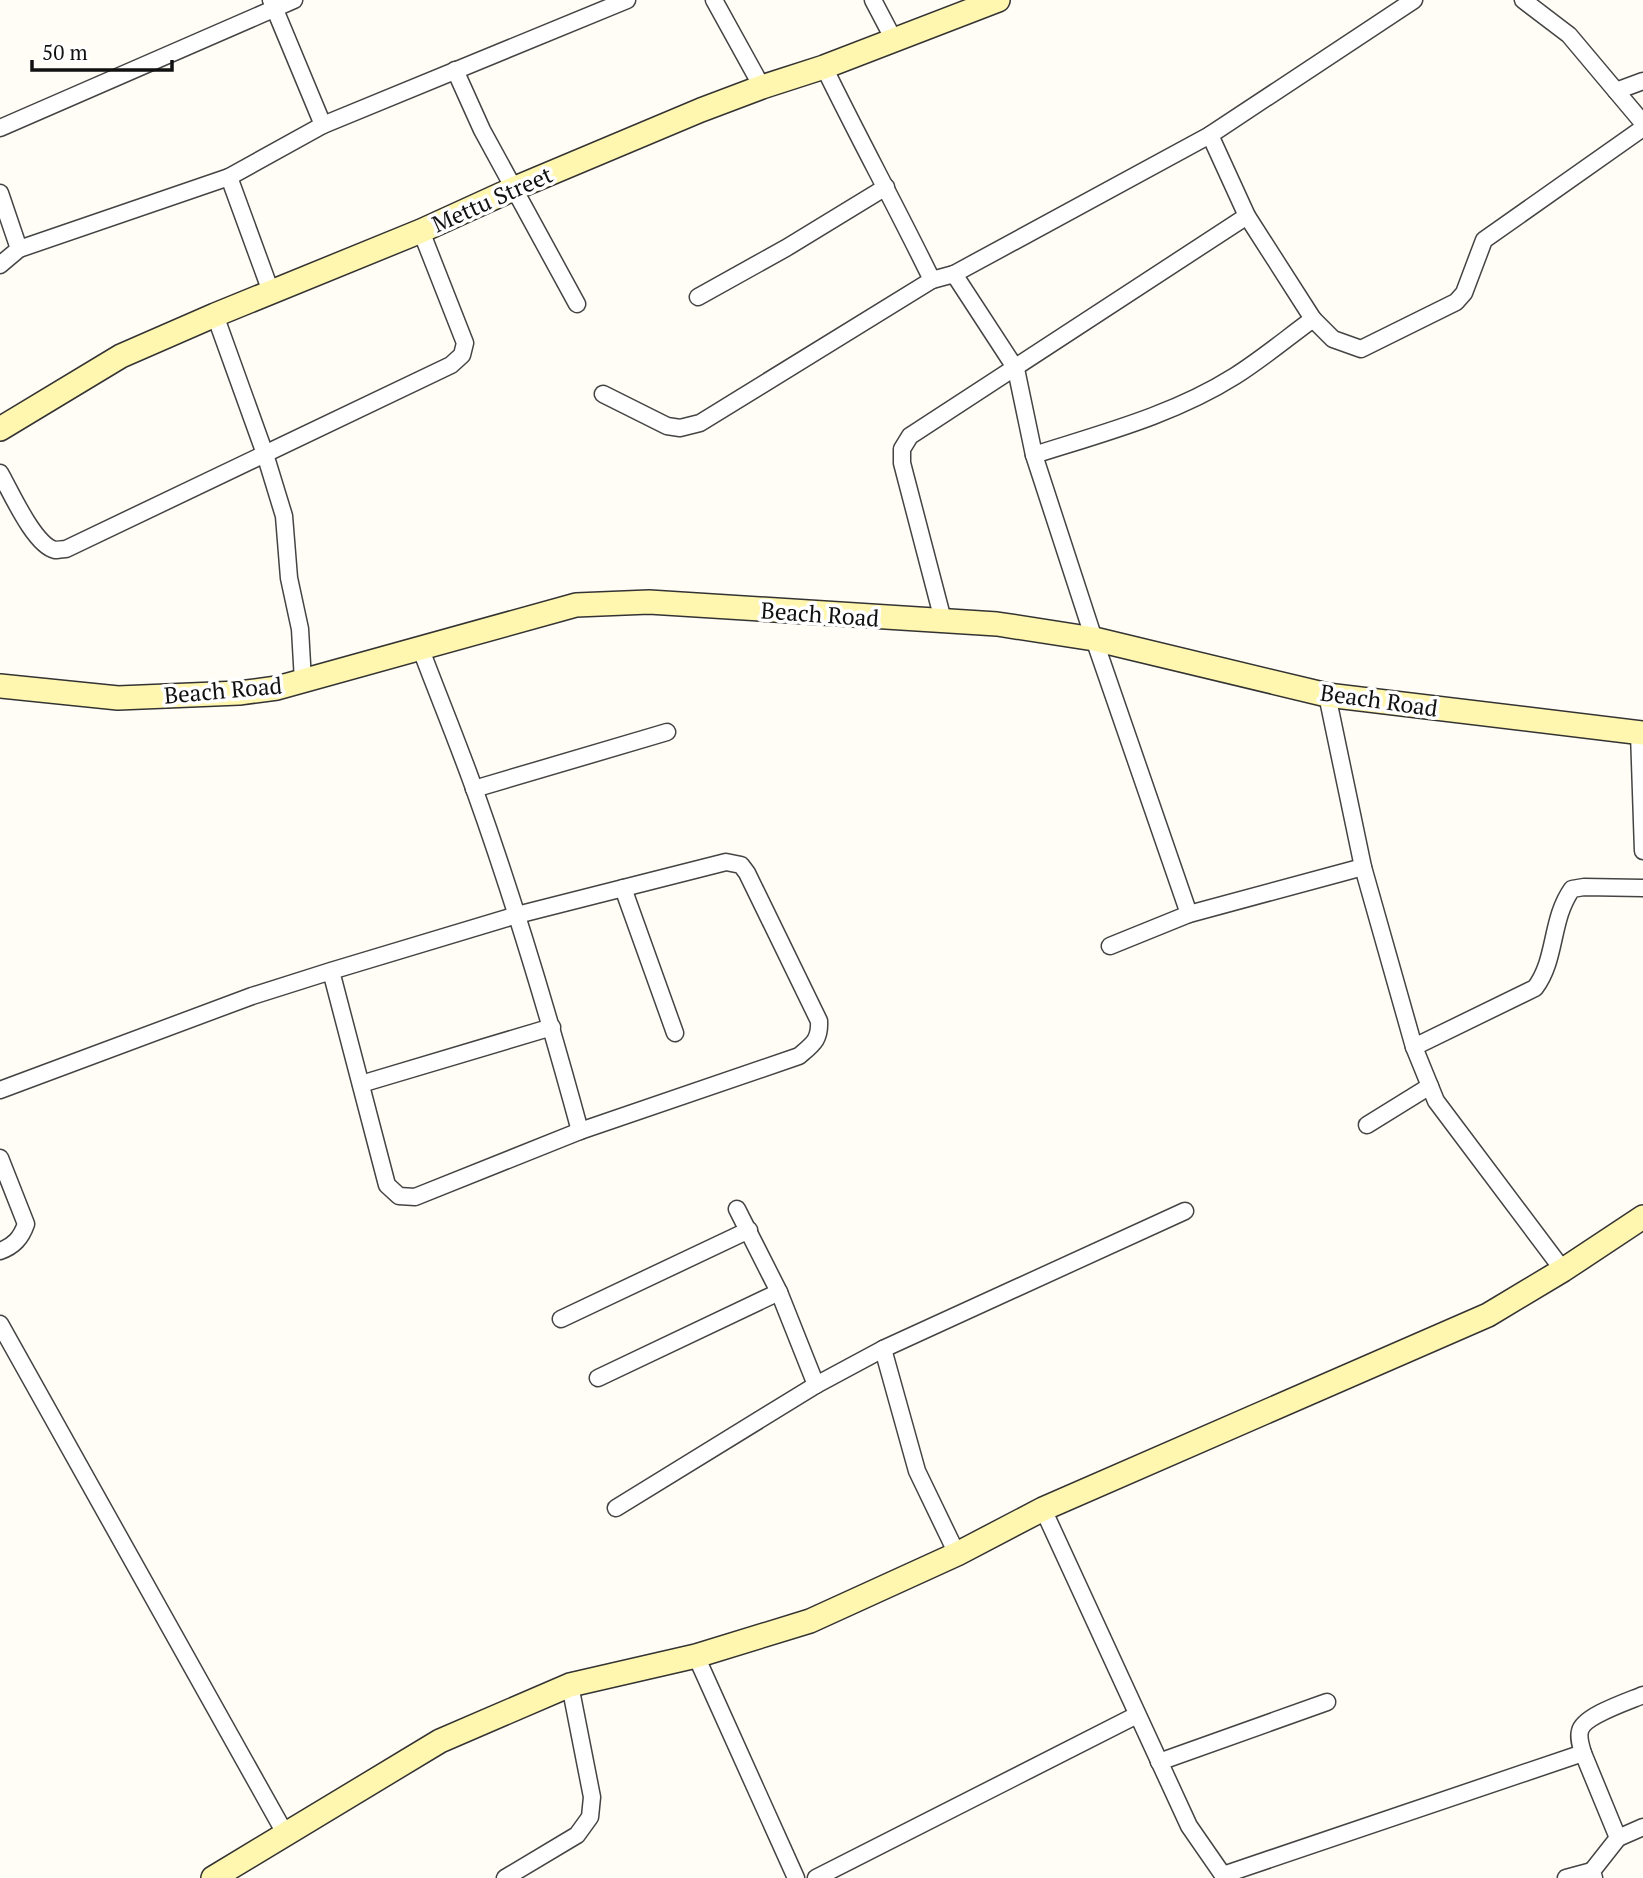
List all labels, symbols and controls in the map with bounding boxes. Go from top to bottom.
scale bar [32,28,172,72]
text: 50 m [42,38,88,66]
street label: Mettu Street [427,158,558,239]
street label: Beach Road [760,594,880,634]
street label: Beach Road [163,669,284,711]
street label: Beach Road [1318,676,1440,724]

